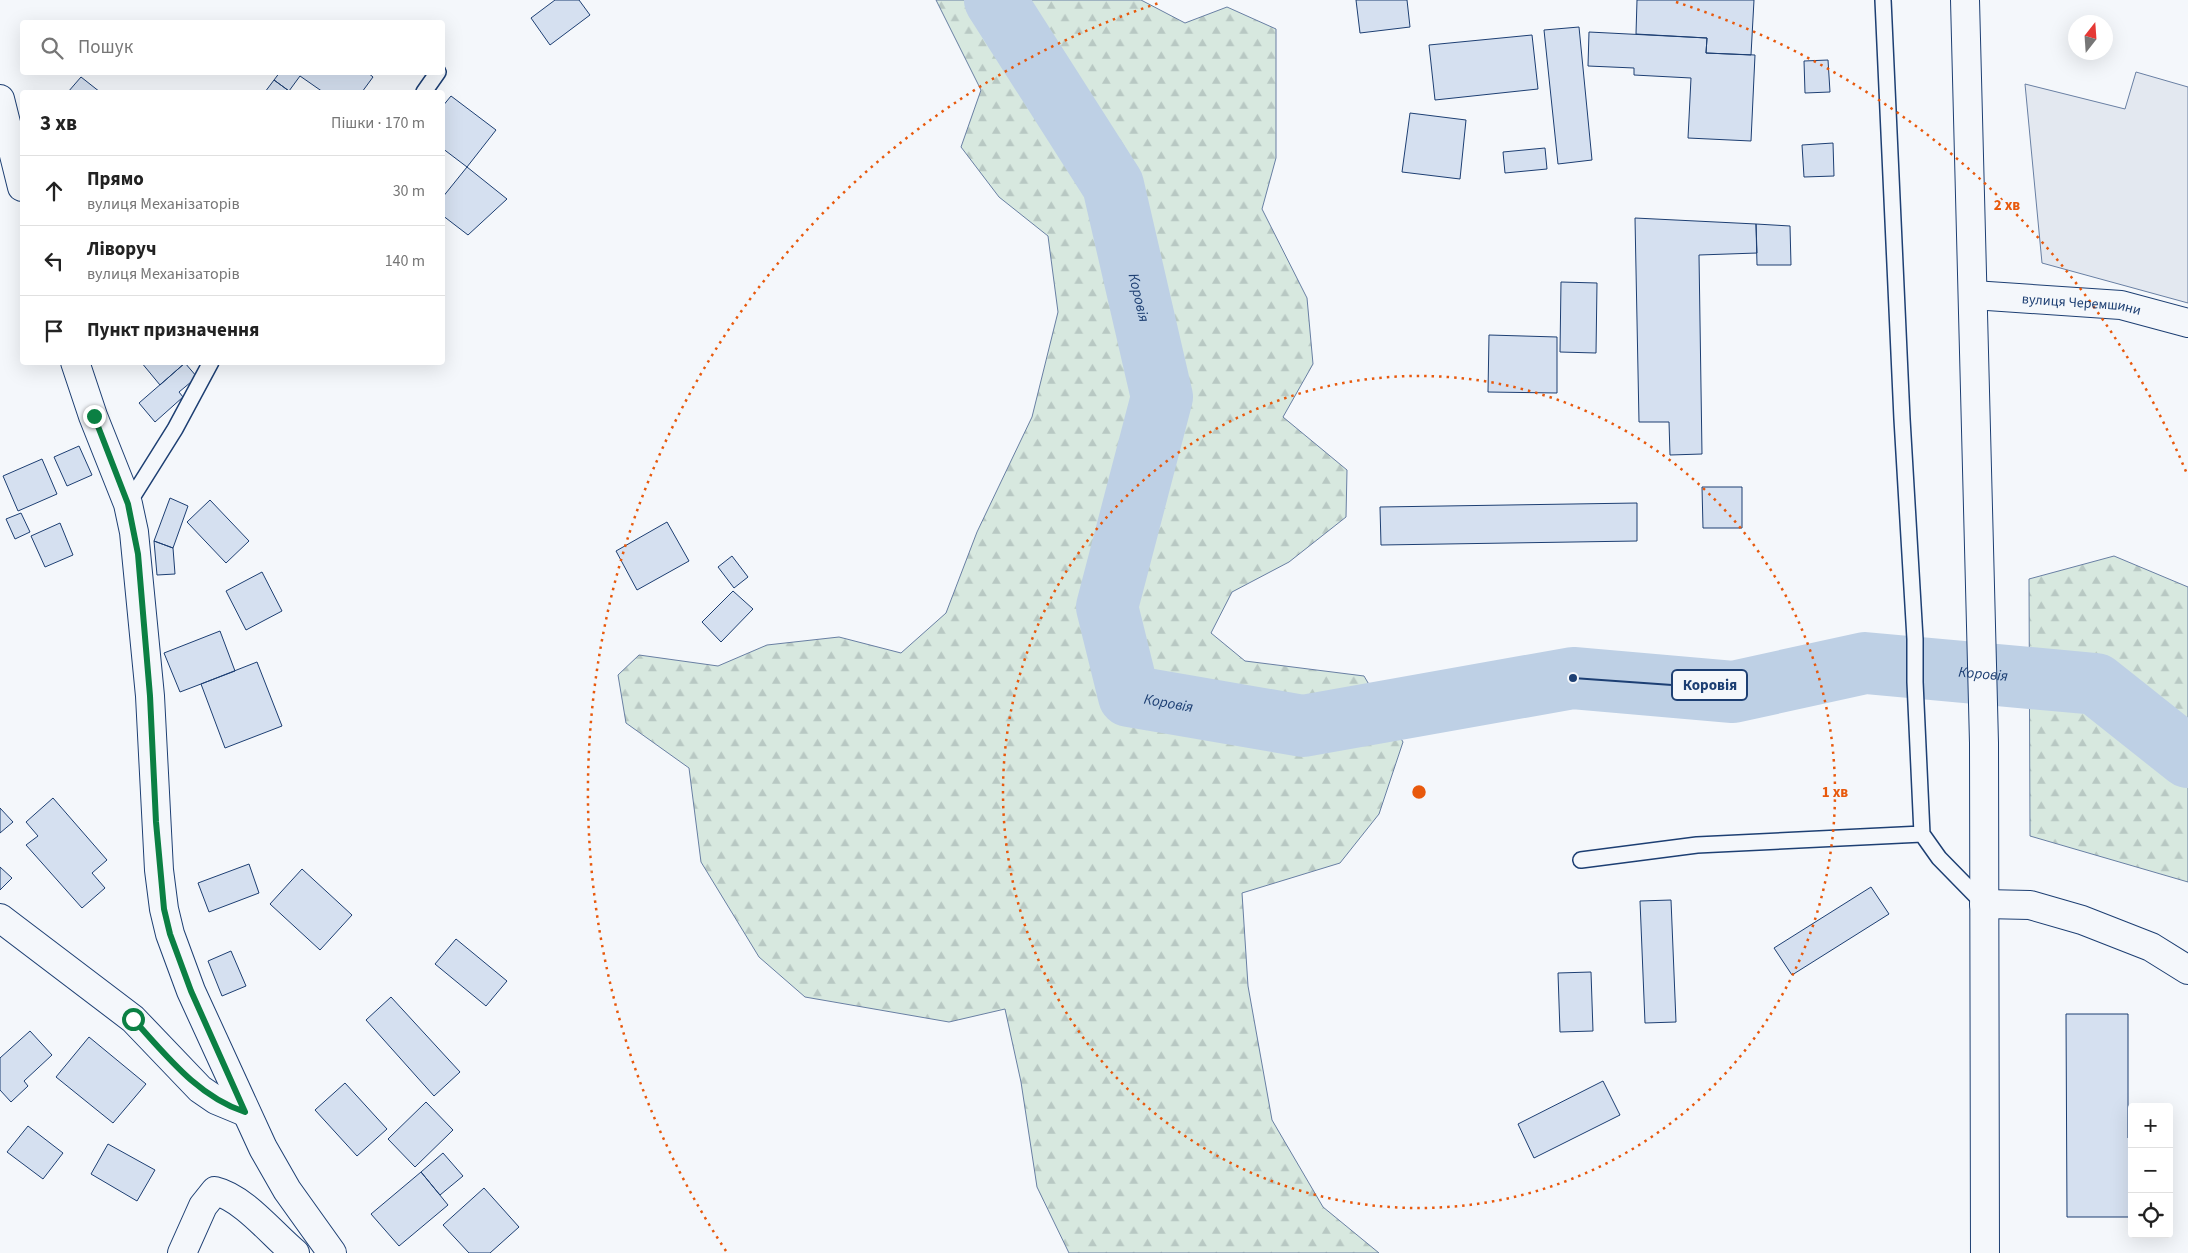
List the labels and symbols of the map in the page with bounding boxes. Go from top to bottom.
north arrow [2068,15,2113,60]
text: 2 хв [1994,195,2020,216]
water label: Коровія [1123,271,1154,324]
street label: вулиця Черемшини [2021,289,2143,321]
route end [83,405,106,428]
water label: Коровія [1957,662,2009,687]
callout: Коровія [1672,670,1747,700]
text: Коровія [1683,675,1737,696]
water label: Коровія [1142,689,1195,718]
text: 1 хв [1822,782,1848,803]
centre of rings [1410,783,1428,801]
route start [122,1008,145,1031]

